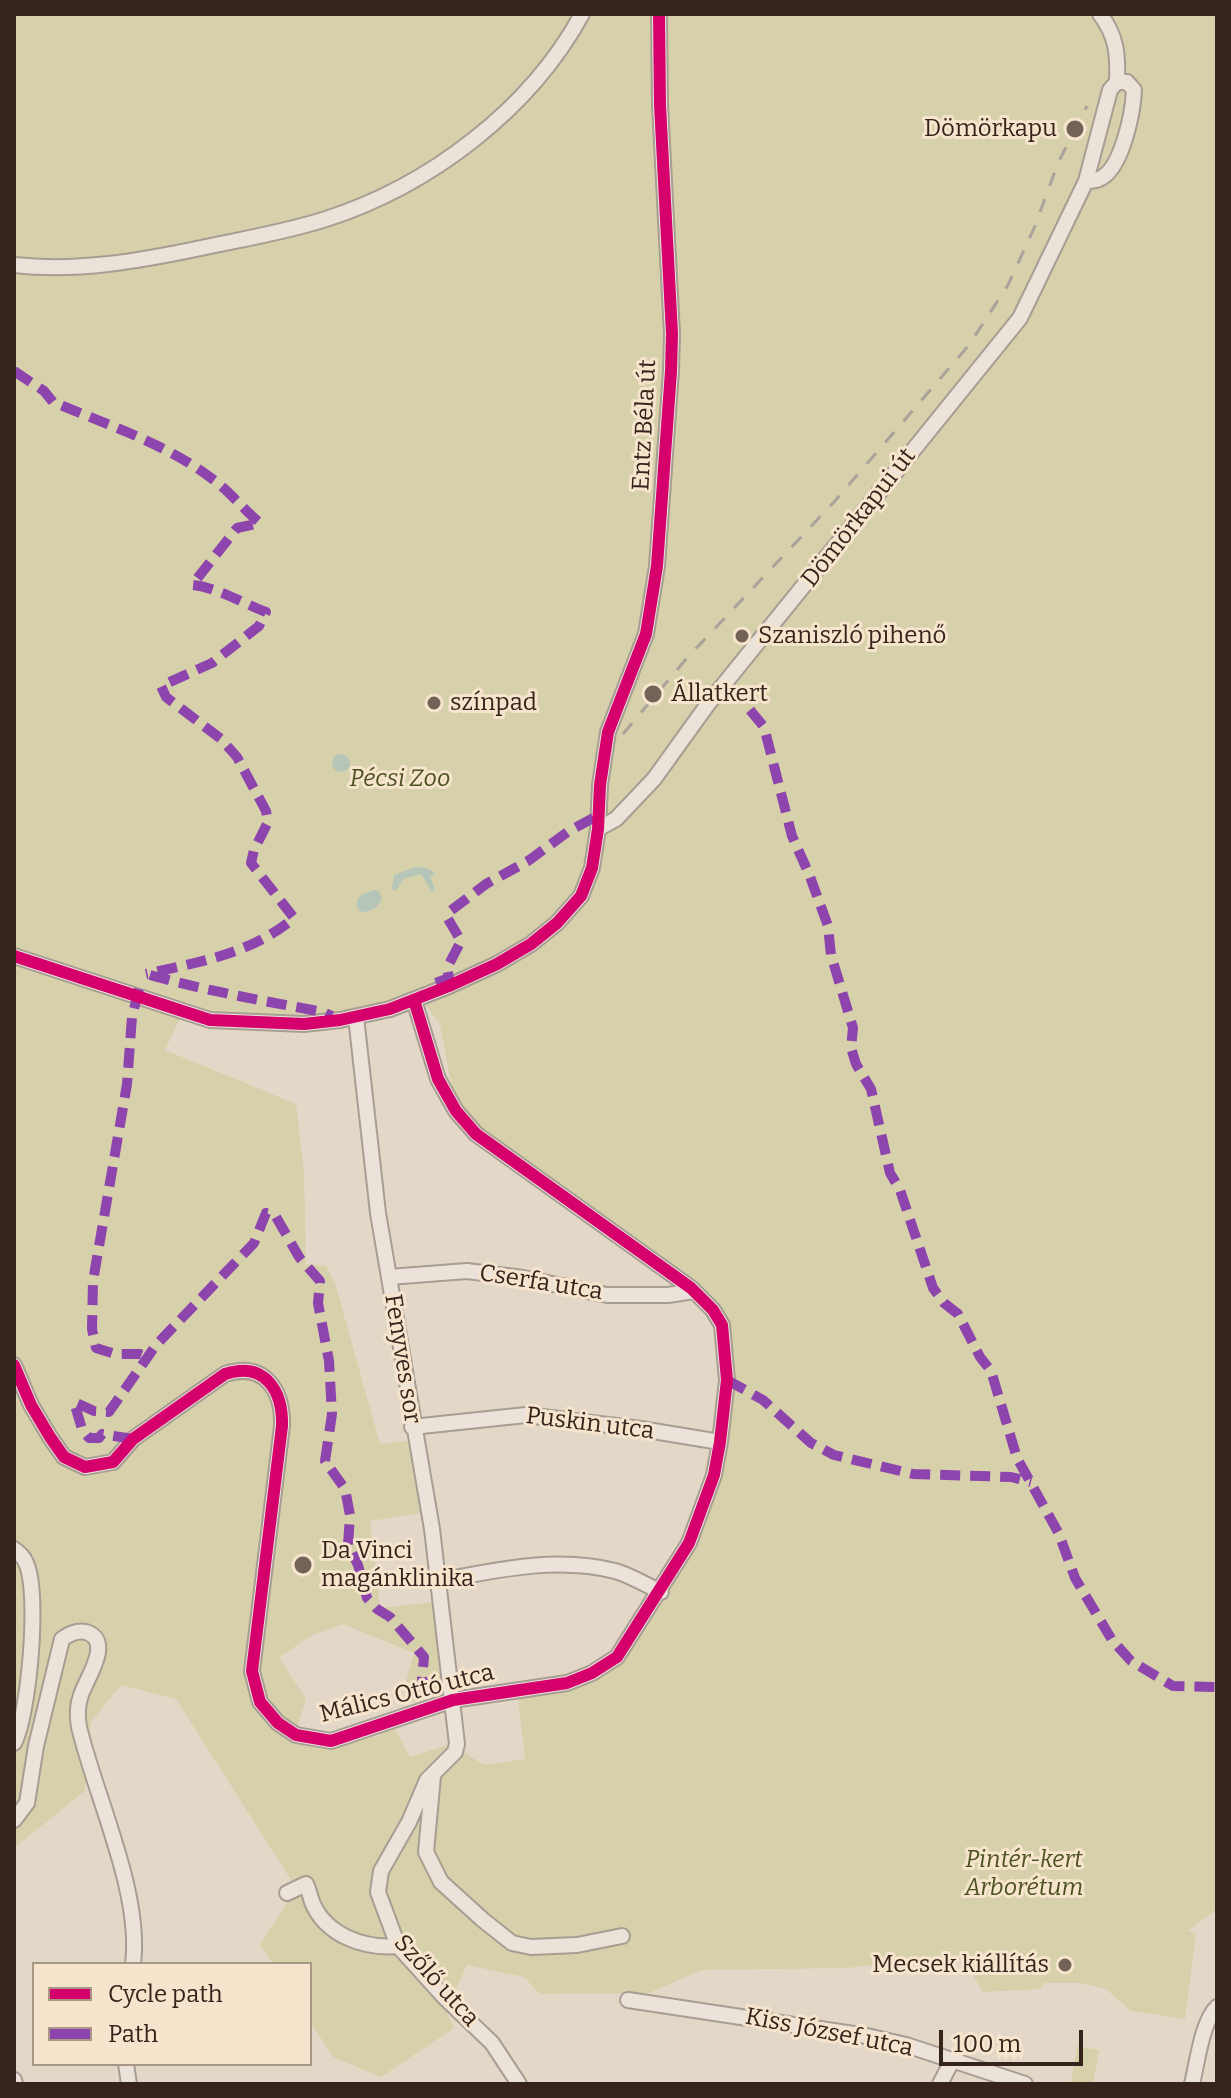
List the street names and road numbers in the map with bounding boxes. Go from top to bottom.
street label: Entz Béla út [627,359,663,491]
street label: Dömörkapui út [796,443,922,593]
street label: Cserfa utca [477,1259,605,1307]
street label: Fenyves sor [378,1292,426,1426]
street label: Puskin utca [524,1402,656,1446]
street label: Málics Ottó utca [317,1658,497,1730]
street label: Szőlő utca [387,1929,485,2033]
street label: Kiss József utca [743,2003,915,2063]

